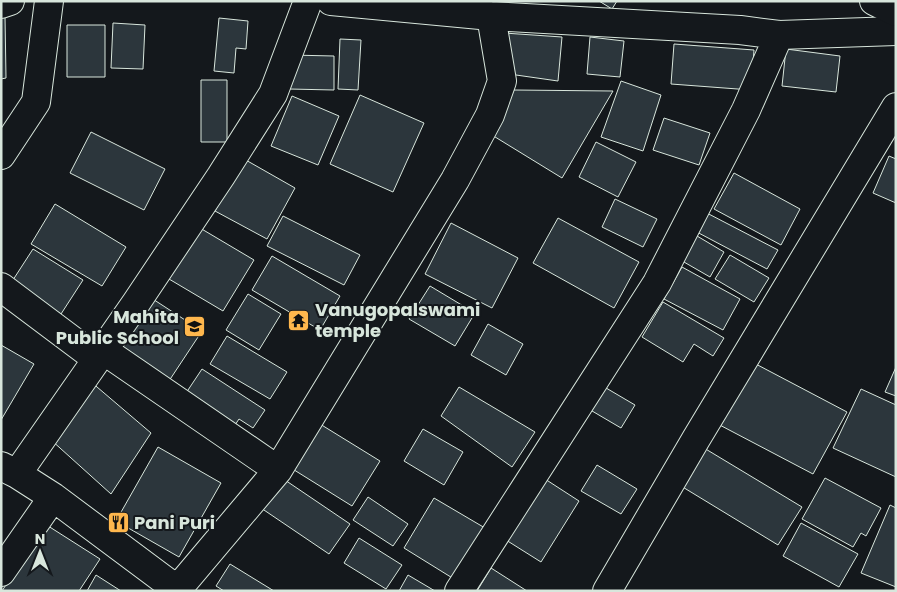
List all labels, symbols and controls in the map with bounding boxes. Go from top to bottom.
place label: Vanugopalswami temple [315,297,480,343]
place label: Mahita Public School [56,304,179,350]
temple icon: Vanugopalswami temple [287,308,311,332]
school or university icon: Mahita Public School [183,315,207,339]
place label: Pani Puri [134,510,215,535]
restaurant icon: Pani Puri [106,511,130,535]
north arrow [15,527,65,577]
text: N [35,529,45,549]

